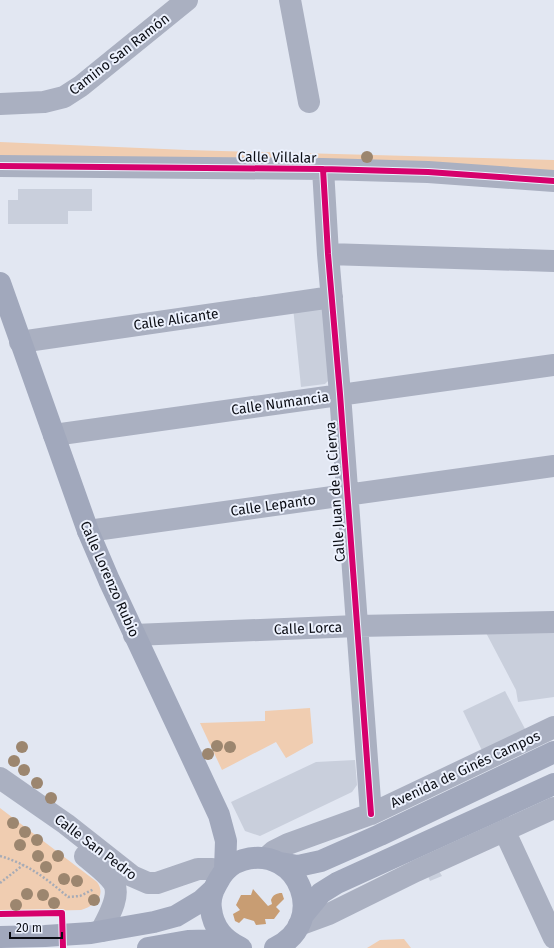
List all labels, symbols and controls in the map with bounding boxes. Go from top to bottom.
street label: Camino San Ramón [66,10,173,99]
street label: Calle Villalar [237,148,317,167]
street label: Calle Alicante [133,305,220,334]
street label: Calle Numancia [230,388,330,419]
street label: Calle Juan de la Cierva [322,421,349,563]
street label: Calle Lepanto [229,491,317,520]
street label: Calle Lorenzo Rubio [76,519,143,640]
street label: Calle Lorca [273,619,343,638]
street label: Avenida de Ginés Campos [388,727,543,812]
street label: Calle San Pedro [51,811,140,884]
scale bar [10,914,62,940]
text: 20 m [16,921,42,935]

